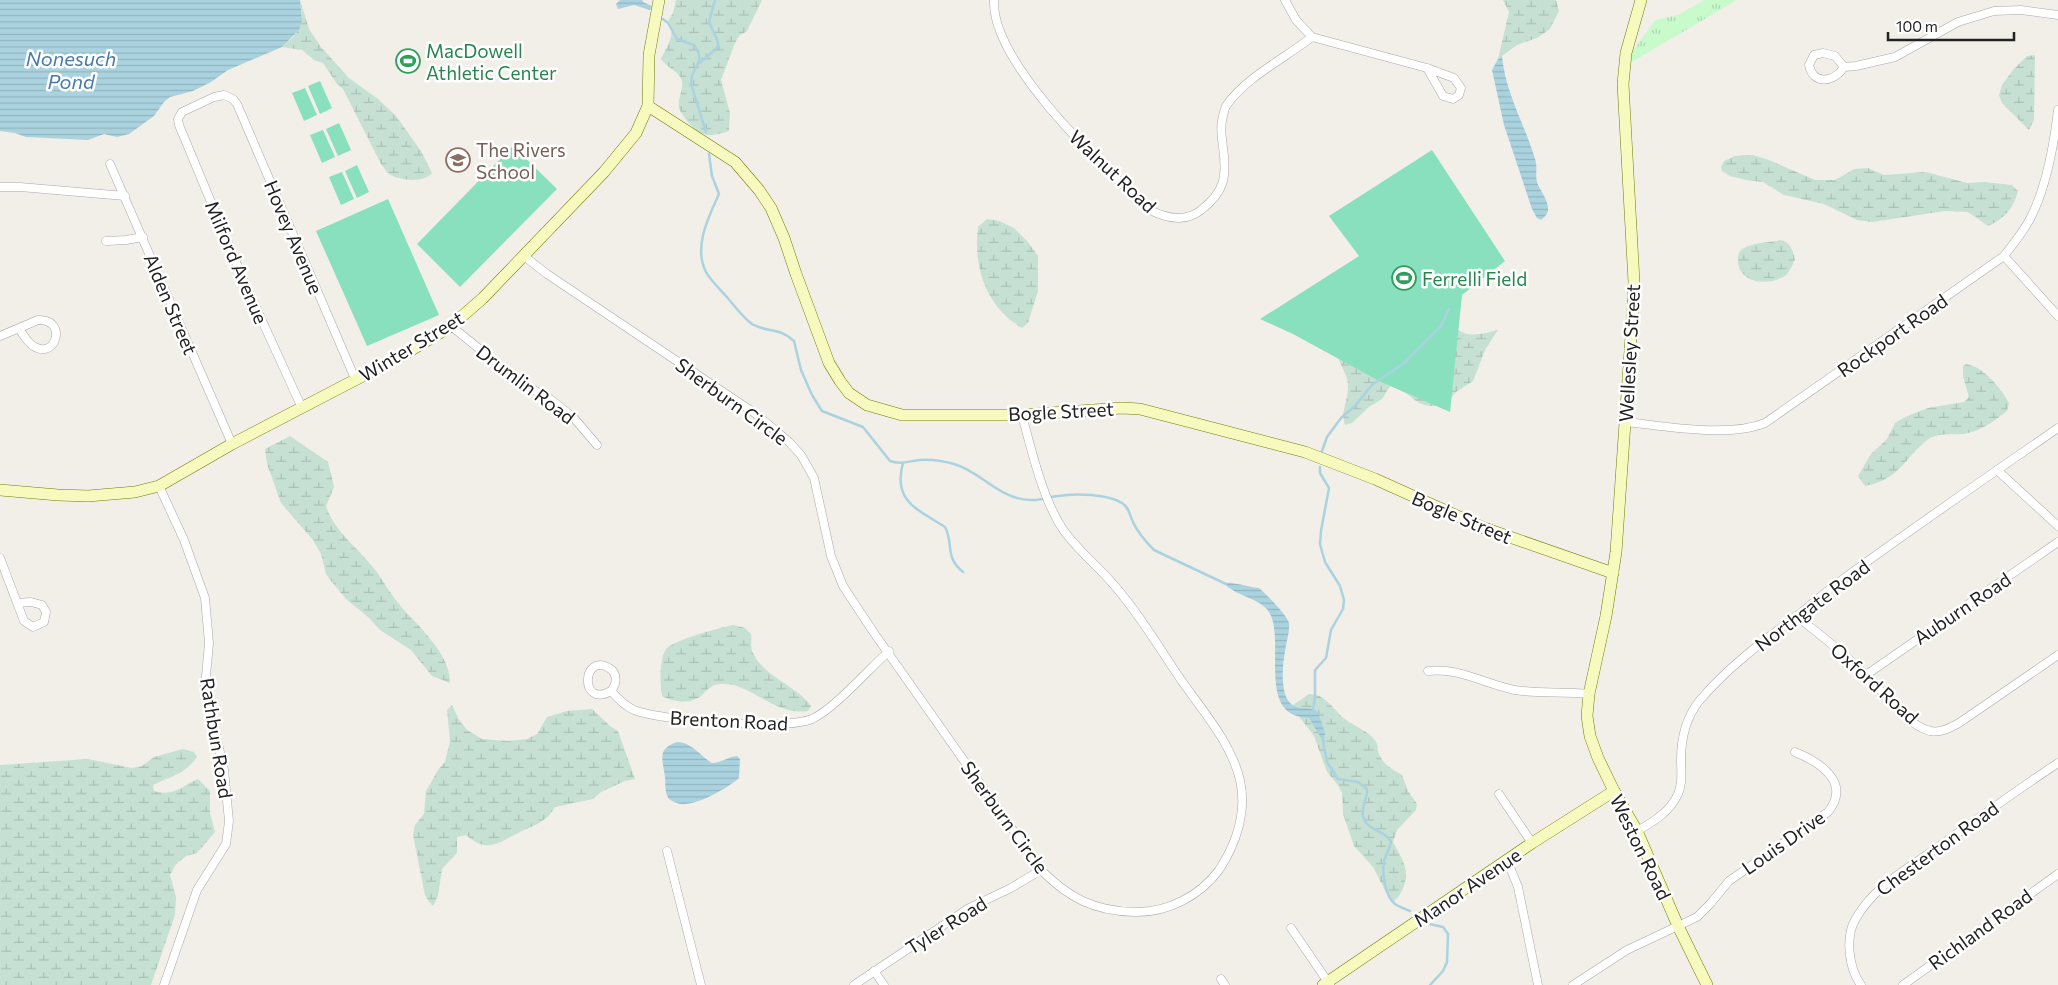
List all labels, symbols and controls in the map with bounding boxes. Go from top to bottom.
scale bar [1888,10,2014,42]
text: 100 m [1896,17,1938,35]
place label: MacDowell Athletic Center [426,39,557,84]
water label: Nonesuch Pond [26,46,116,93]
sports icon: MacDowell Athletic Center [395,48,421,74]
street label: Walnut Road [1065,125,1161,217]
place label: The Rivers School [476,138,566,183]
school or university icon: The Rivers School [445,147,471,173]
street label: Hovey Avenue [260,177,328,297]
street label: Milford Avenue [201,197,273,327]
street label: Alden Street [139,250,203,358]
sports icon: Ferrelli Field [1391,265,1417,291]
place label: Ferrelli Field [1422,267,1527,290]
street label: Wellesley Street [1614,283,1644,423]
street label: Rockport Road [1833,289,1951,381]
street label: Winter Street [355,306,468,386]
street label: Drumlin Road [472,339,580,429]
street label: Sherburn Circle [671,353,793,449]
street label: Bogle Street [1007,397,1115,425]
street label: Bogle Street [1409,486,1516,548]
street label: Northgate Road [1750,554,1874,656]
street label: Auburn Road [1909,567,2015,649]
street label: Oxford Road [1826,638,1924,728]
street label: Rathbun Road [196,676,238,800]
street label: Brenton Road [669,705,789,735]
street label: Sherburn Circle [957,756,1053,878]
street label: Weston Road [1606,790,1676,904]
street label: Chesterton Road [1871,796,2003,900]
street label: Louis Drive [1737,805,1829,879]
street label: Manor Avenue [1409,843,1525,931]
street label: Richland Road [1924,884,2036,974]
street label: Tyler Road [901,891,991,959]

